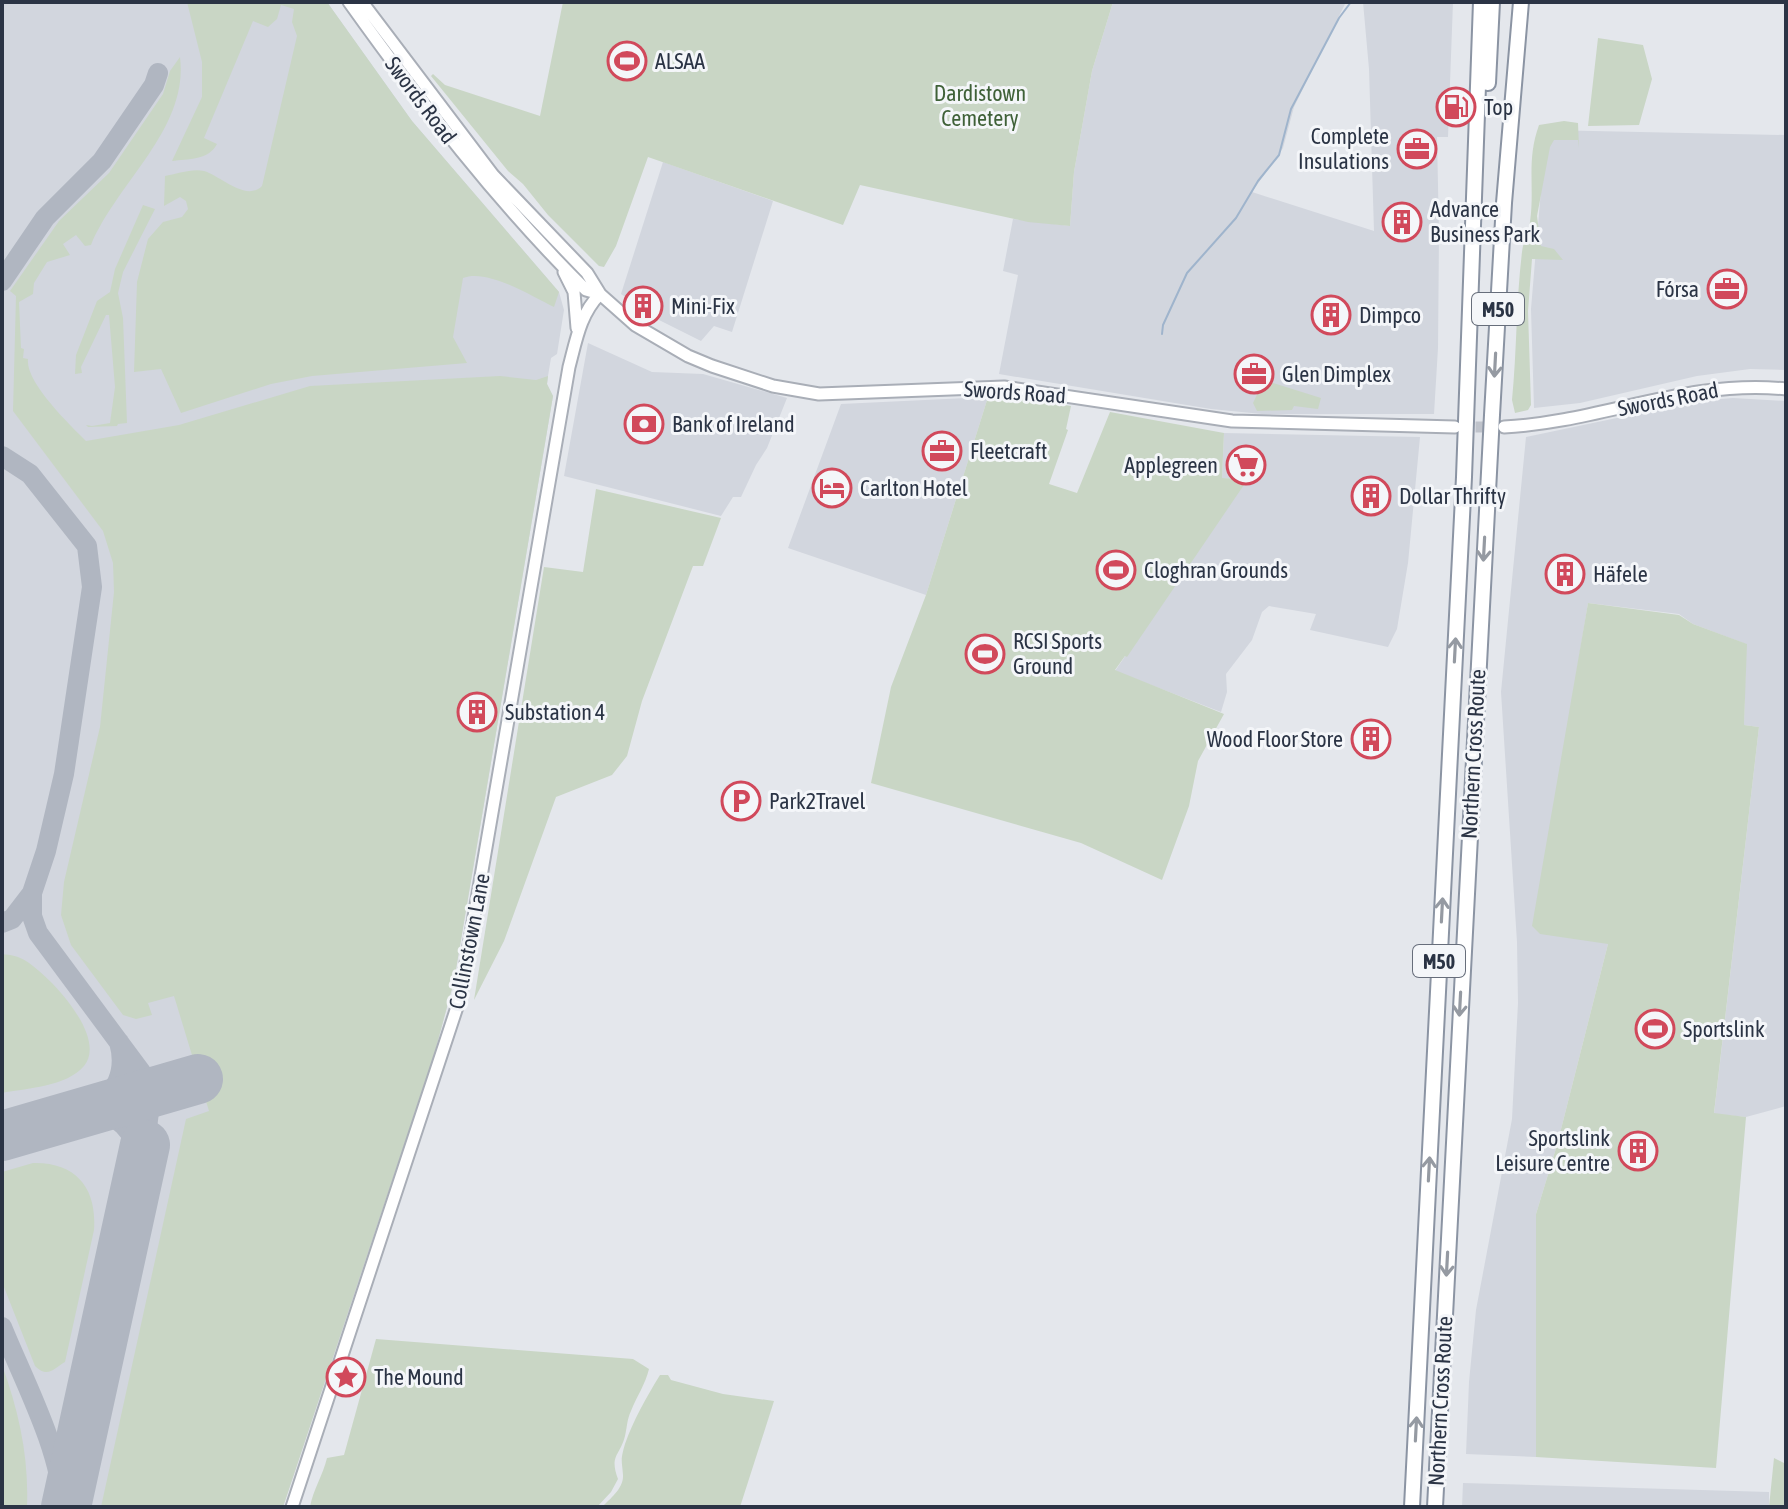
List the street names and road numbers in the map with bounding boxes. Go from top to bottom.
street label: Swords Road [380,51,462,149]
road number: M50 [1472,293,1524,325]
street label: Swords Road [963,375,1067,409]
street label: Swords Road [1615,377,1721,421]
street label: Northern Cross Route [1456,668,1490,840]
street label: Collinstown Lane [443,871,495,1011]
road number: M50 [1413,945,1465,977]
street label: Northern Cross Route [1423,1315,1457,1487]

